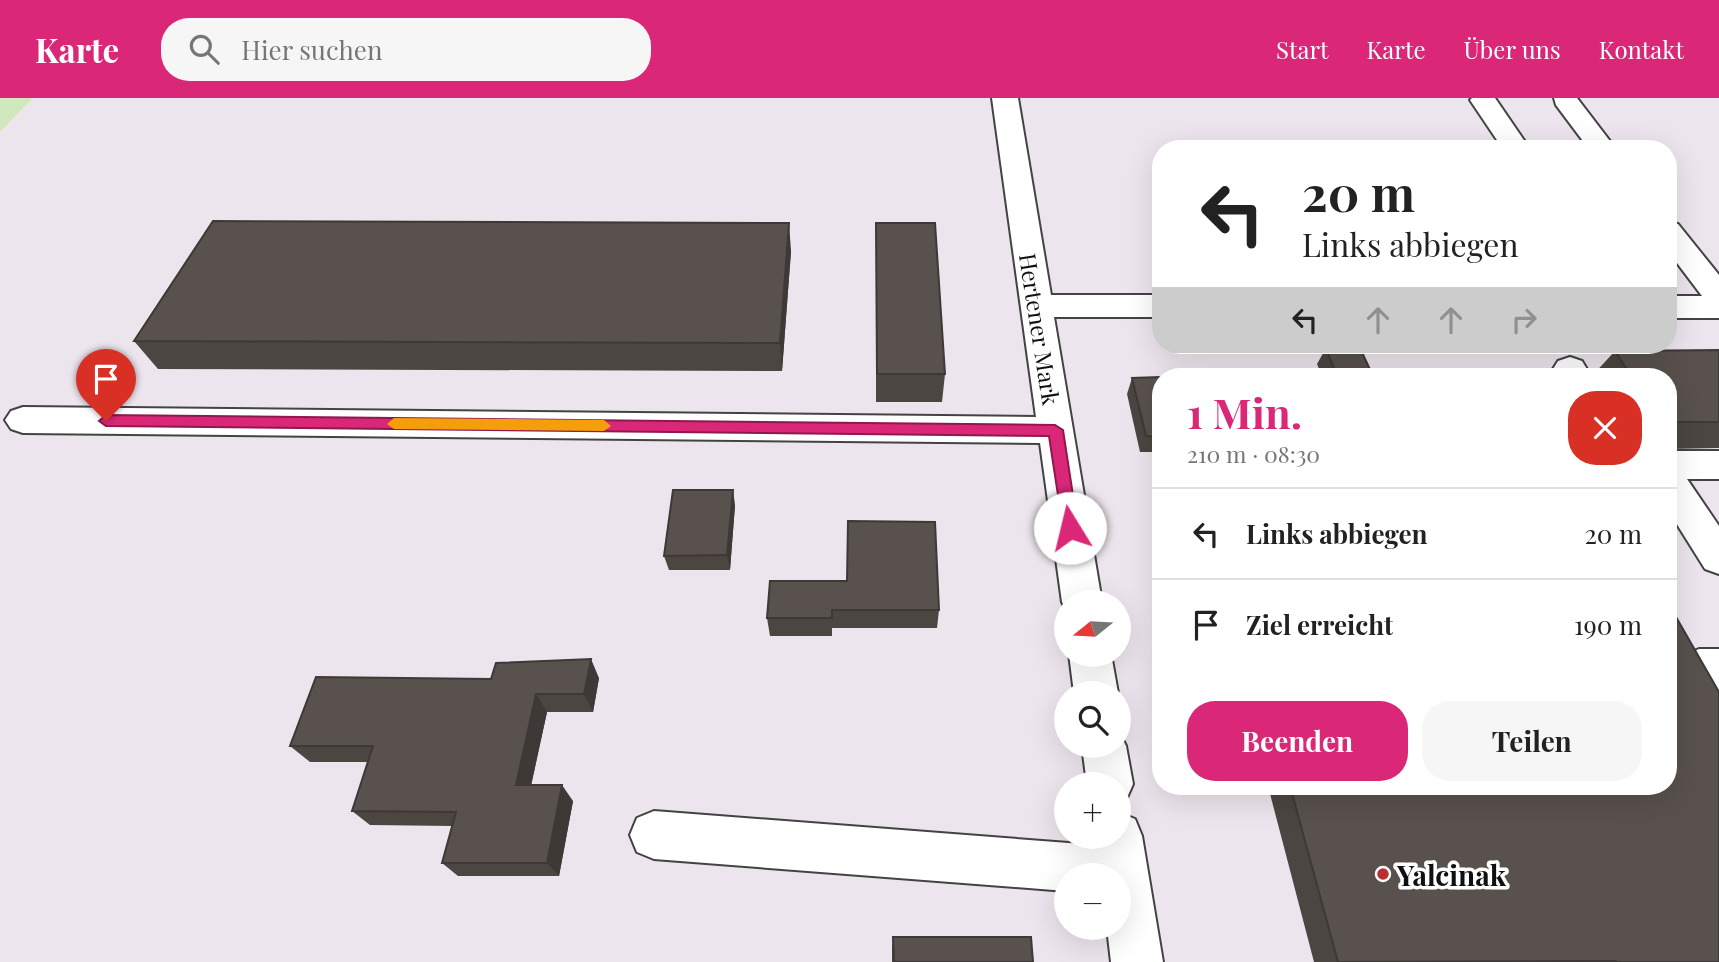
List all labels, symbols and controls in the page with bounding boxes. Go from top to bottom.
search box [161,18,651,81]
text: Karte [35,27,119,71]
icon: search [185,30,223,68]
text: Hier suchen [241,32,383,67]
text: Start [1276,33,1329,65]
text: Karte [1367,33,1426,65]
text: Über uns [1464,33,1561,65]
text: Kontakt [1599,33,1684,65]
text: 20 m [1302,159,1415,224]
icon: left [1187,168,1278,259]
text: Links abbiegen [1302,222,1519,265]
street label: Hertener Mark [1013,251,1067,407]
icon: left [1286,301,1324,339]
icon: ahead [1359,301,1397,339]
icon: ahead [1432,301,1470,339]
icon: right [1505,301,1543,339]
pin [76,349,136,421]
icon: arrive [87,360,125,398]
text: 1 Min. [1187,384,1302,440]
button: close [1568,391,1642,465]
text: 210 m · 08:30 [1187,438,1320,469]
position arrow [1033,491,1107,565]
icon: left [1187,515,1225,553]
text: Links abbiegen [1246,516,1427,551]
text: 20 m [1584,516,1642,551]
north arrow [1054,590,1130,667]
map controls [1054,590,1131,940]
icon: arrive [1187,606,1225,644]
text: Ziel erreicht [1246,607,1393,642]
text: 190 m [1574,607,1642,642]
button: search [1054,681,1131,758]
button: Beenden [1187,701,1408,781]
button: Teilen [1422,701,1642,781]
button: + [1054,772,1131,849]
place label: Yalcinak [1396,856,1507,893]
button: − [1054,863,1131,940]
marker: Yalcinak [1375,866,1391,882]

